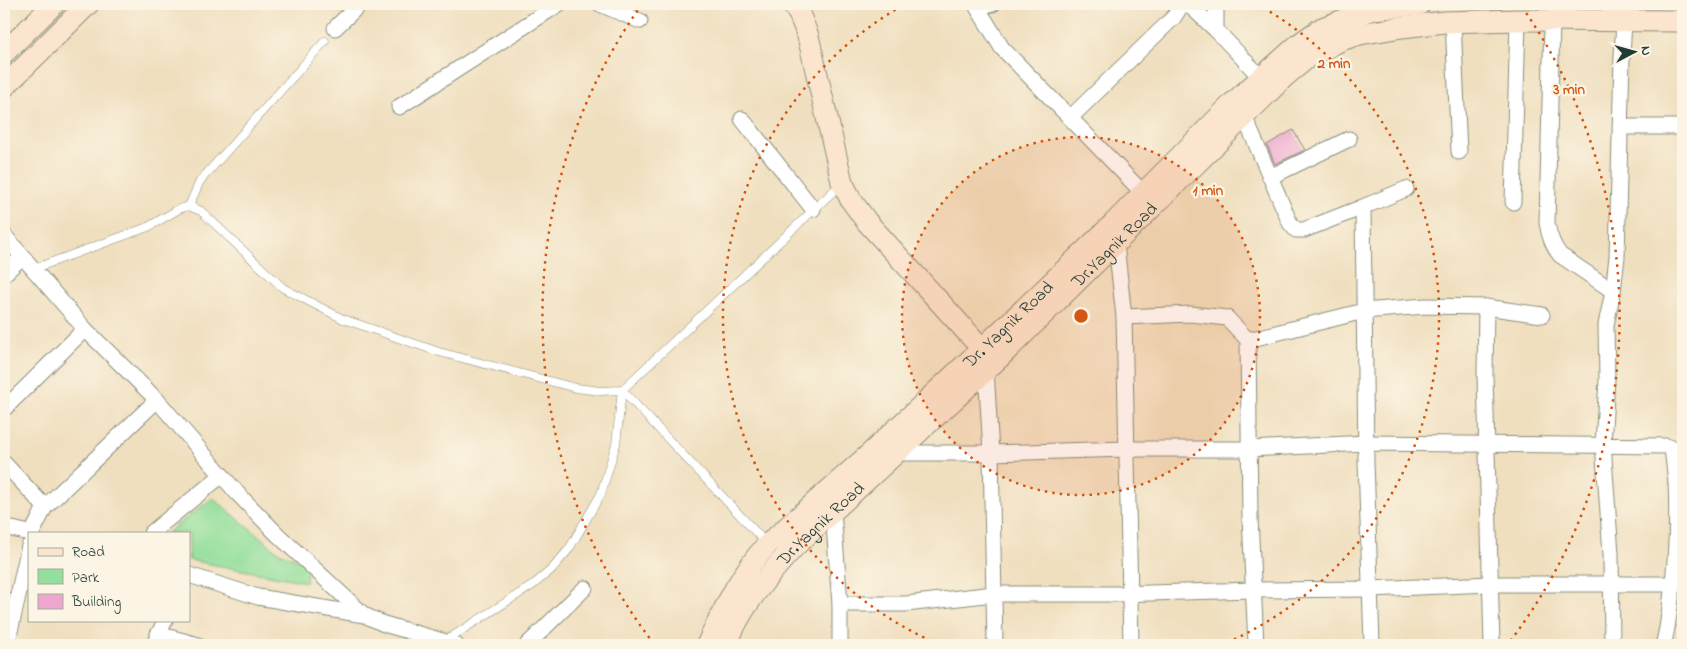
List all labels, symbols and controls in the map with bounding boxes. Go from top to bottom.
north arrow [1610,28,1660,78]
text: N [1635,45,1656,57]
text: 2 min [1317,53,1351,75]
text: 3 min [1552,79,1585,101]
text: 1 min [1193,180,1224,202]
street label: Dr.Yagnik Road [1066,197,1165,295]
street label: Dr. Yagnik Road [957,276,1061,376]
centre of rings [1072,307,1090,325]
street label: Dr.Yagnik Road [771,477,871,573]
legend [28,532,190,622]
text: Road [72,541,105,563]
text: Park [72,567,100,589]
text: Building [71,591,121,614]

